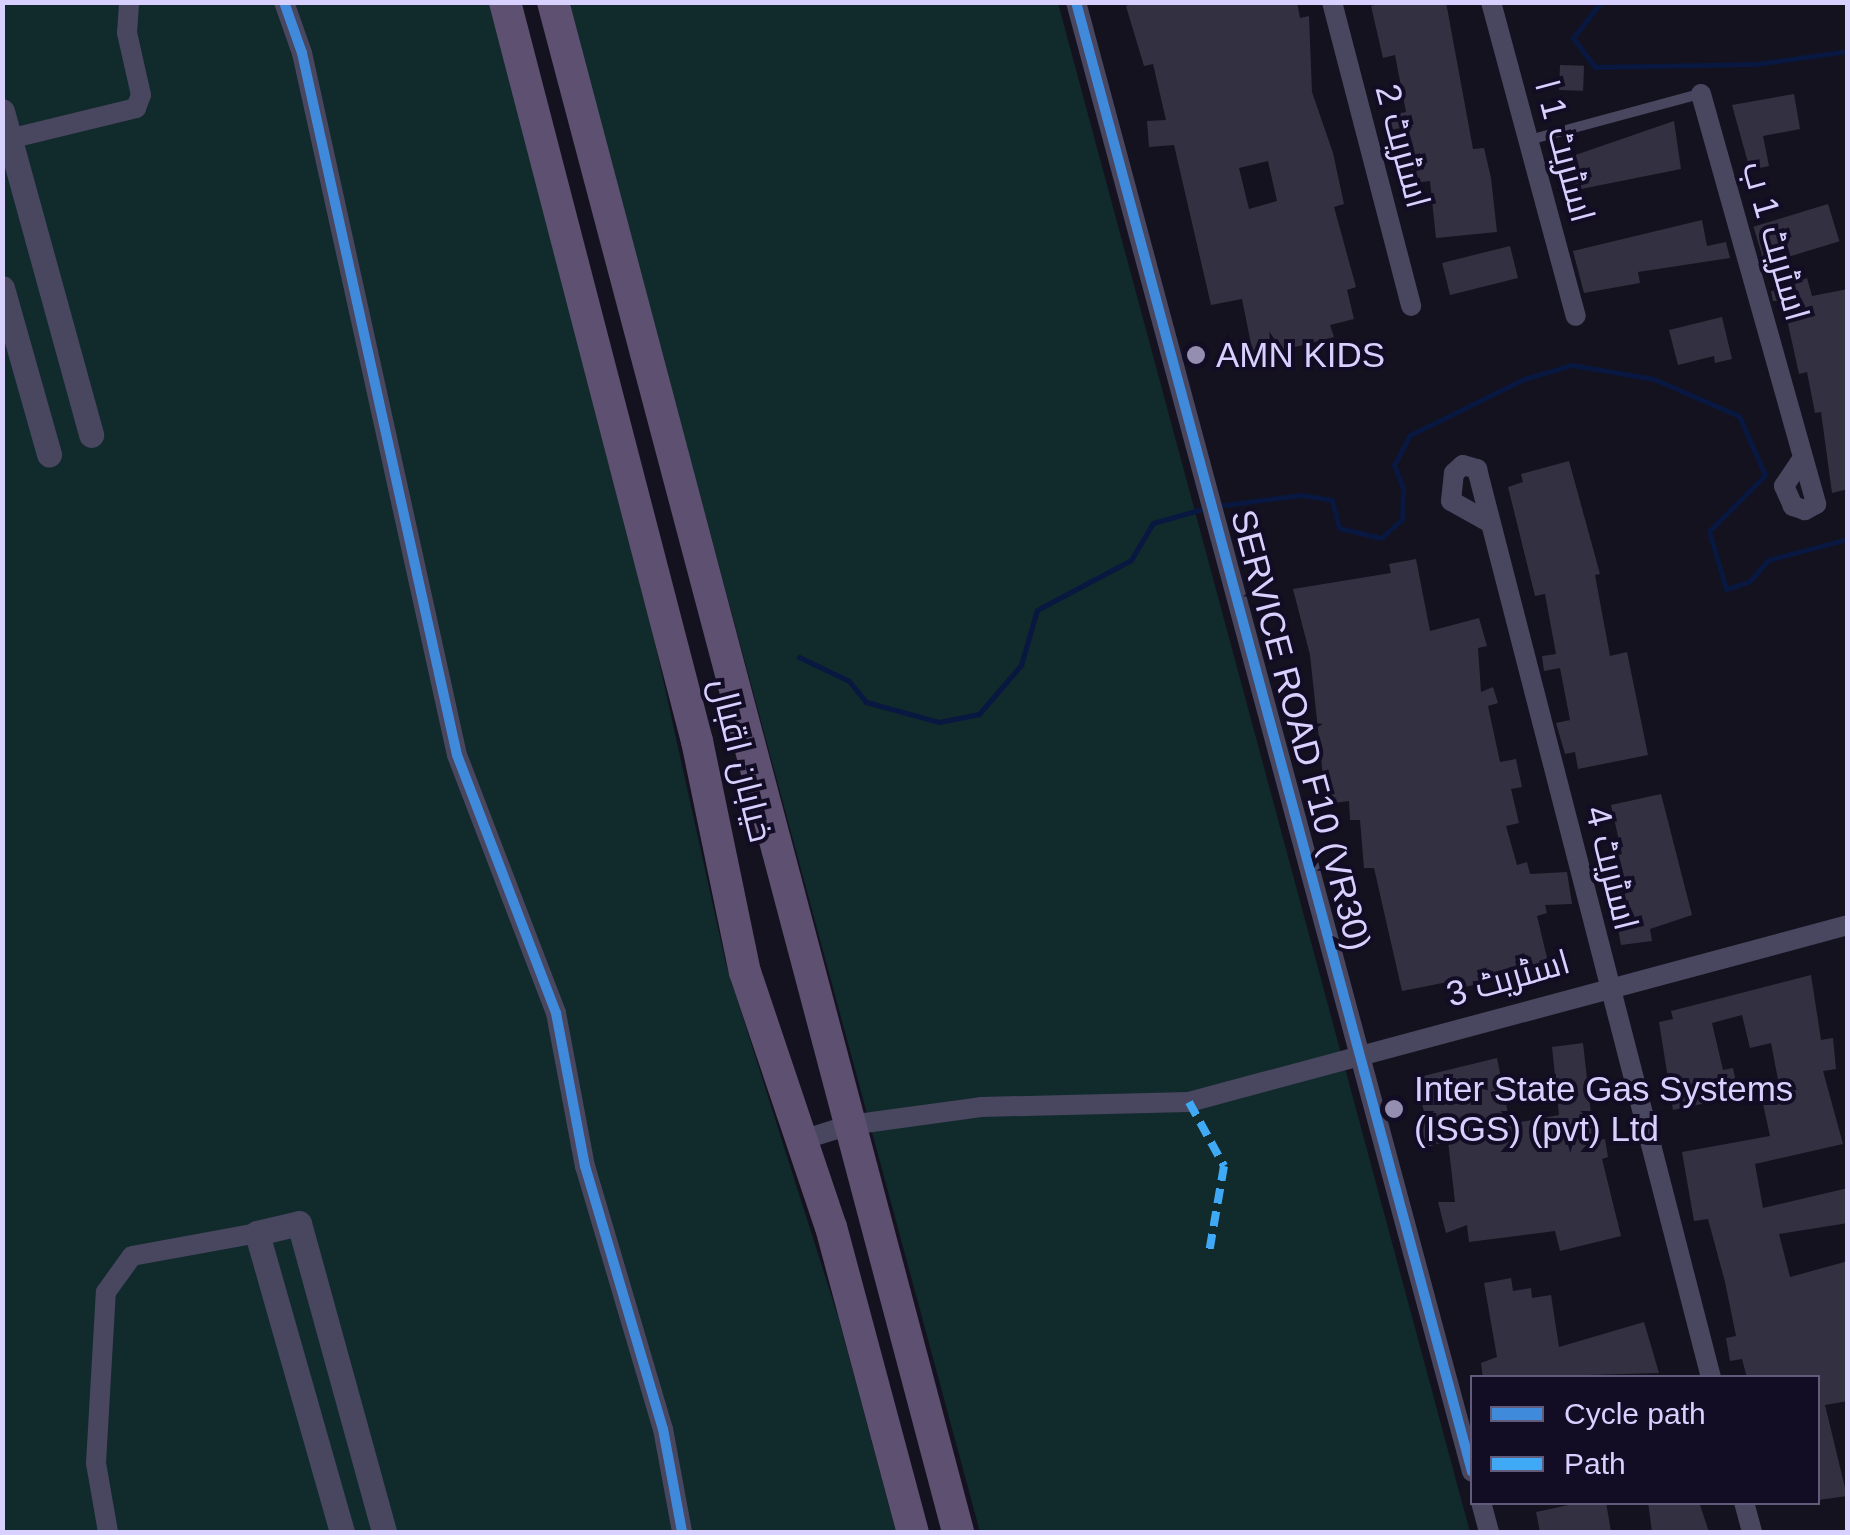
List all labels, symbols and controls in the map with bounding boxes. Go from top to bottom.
street label: اسٹریٹ 1 ا [1526,75,1604,227]
street label: اسٹریٹ 2 [1366,80,1440,212]
street label: اسٹریٹ 1 ب [1733,157,1819,325]
place label: AMN KIDS [1216,334,1385,376]
marker: AMN KIDS [1185,344,1207,366]
street label: SERVICE ROAD F10 (VR30) [1222,505,1380,955]
street label: خیابان اقبال [701,674,783,846]
street label: اسٹریٹ 4 [1576,802,1648,934]
street label: اسٹریٹ 3 [1442,940,1574,1016]
place label: Inter State Gas Systems (ISGS) (pvt) Ltd [1414,1068,1793,1150]
marker: Inter State Gas Systems (ISGS) (pvt) Ltd [1383,1098,1405,1120]
legend [1470,1375,1820,1505]
text: Cycle path [1564,1397,1706,1430]
text: Path [1564,1447,1626,1480]

